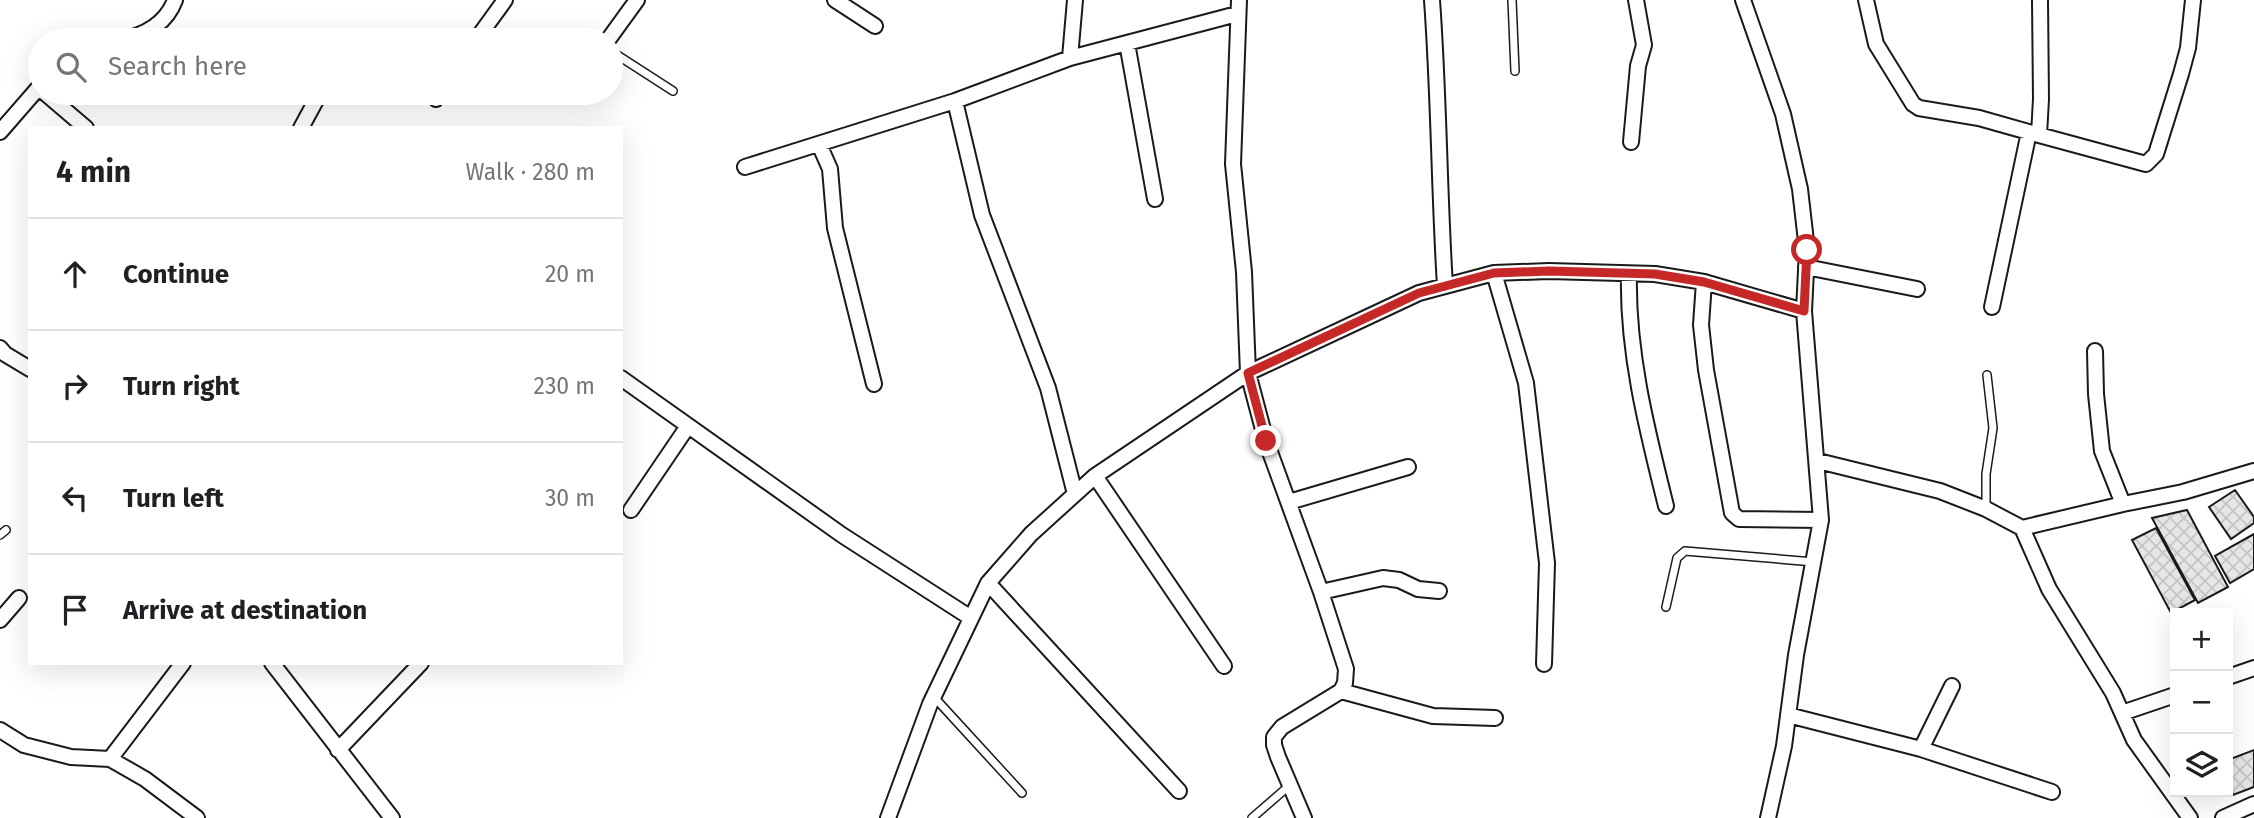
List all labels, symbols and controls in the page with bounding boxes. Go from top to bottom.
search box [28,28,623,105]
icon: search [52,48,90,86]
text: Search here [108,51,247,82]
text: 4 min [56,154,131,190]
text: Walk · 280 m [465,158,595,186]
route start [1791,234,1822,265]
icon: ahead [56,255,94,293]
text: Continue [123,259,229,290]
text: 20 m [545,260,595,288]
icon: right [56,367,94,405]
text: Turn right [123,371,240,402]
text: 230 m [534,372,595,400]
route end [1250,425,1281,456]
icon: left [56,479,94,517]
text: Turn left [123,483,224,514]
text: 30 m [545,484,595,512]
icon: arrive [56,591,94,629]
text: Arrive at destination [123,595,367,626]
map controls [2170,608,2233,797]
button: + [2170,608,2233,671]
button: − [2170,671,2233,734]
button: layers [2170,734,2233,797]

